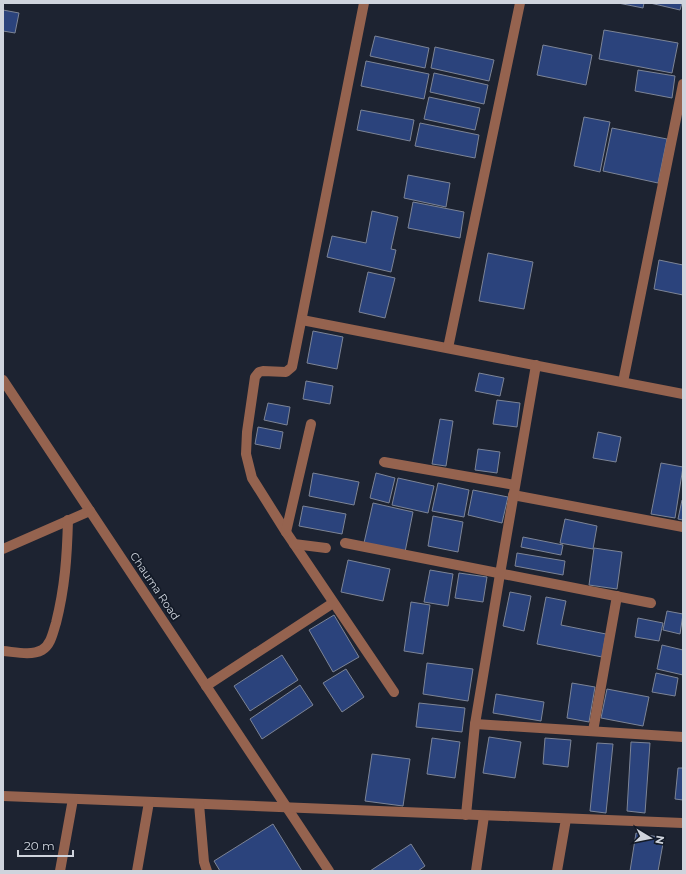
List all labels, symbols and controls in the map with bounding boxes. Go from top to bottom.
street label: Chauma Road [127,549,183,623]
north arrow [630,818,670,858]
scale bar [18,832,73,858]
text: N [652,834,668,845]
text: 20 m [24,838,55,853]

